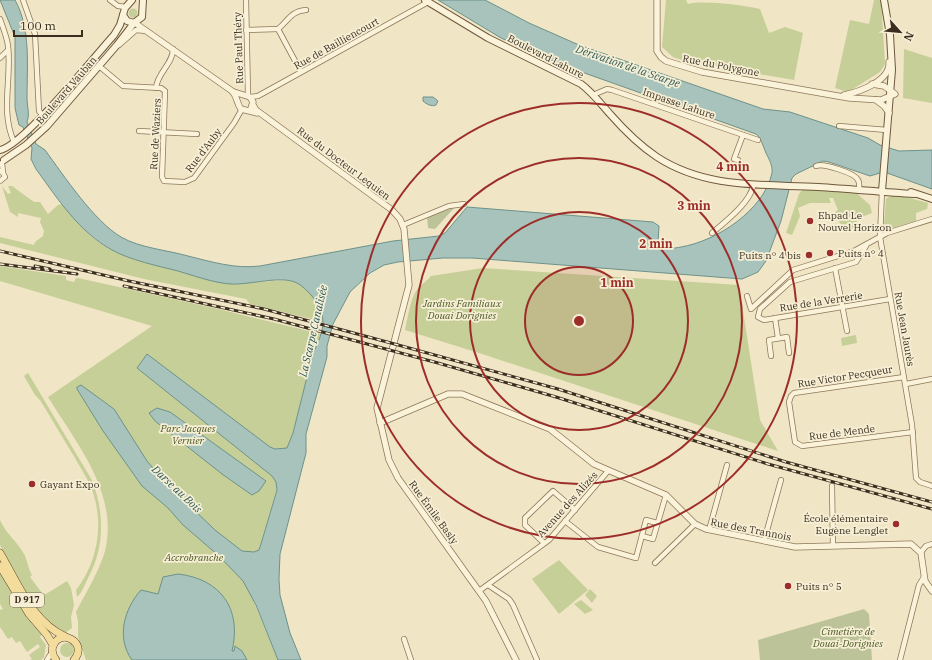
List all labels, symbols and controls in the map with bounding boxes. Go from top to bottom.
street label: Rue Paul Théry [231,11,246,84]
scale bar [14,12,82,38]
north arrow [880,12,920,52]
street label: Rue de Bailliencourt [291,14,382,72]
text: 100 m [20,18,56,33]
text: N [901,29,917,44]
street label: Boulevard Lahure [505,32,586,81]
water label: Dérivation de la Scarpe [573,41,682,90]
street label: Rue du Polygone [682,52,760,79]
street label: Boulevard Vauban [33,53,100,127]
street label: Impasse Lahure [641,85,717,122]
street label: Rue de Waziers [147,98,164,170]
street label: Rue du Docteur Lequien [295,124,393,203]
street label: Rue d'Auby [182,125,225,175]
text: 4 min [716,159,750,174]
text: 3 min [677,198,711,213]
place label: Ehpad Le Nouvel Horizon [818,209,892,234]
marker: Ehpad Le Nouvel Horizon [805,216,815,226]
text: 2 min [639,236,673,251]
place label: Puits n° 4 [838,247,884,260]
marker: Puits n° 4 [825,248,835,258]
place label: Puits n° 4 bis [739,249,801,262]
marker: Puits n° 4 bis [804,250,814,260]
text: 1 min [600,275,634,290]
water label: La Scarpe Canalisée [295,284,330,379]
street label: Rue de la Verrerie [779,289,863,314]
street label: Rue Jean Jaurès [892,291,917,367]
park label: Jardins Familiaux Douai Dorignies [422,297,502,322]
centre of rings [572,314,586,328]
street label: Rue Victor Pecqueur [797,362,894,390]
park label: Parc Jacques Vernier [160,422,216,447]
street label: Rue de Mende [808,422,876,443]
water label: Darse au Bois [148,462,206,516]
street label: Avenue des Alizés [534,469,600,540]
place label: Gayant Expo [40,478,100,491]
street label: Rue Émile Basly [406,478,461,547]
marker: Gayant Expo [27,479,37,489]
place label: École élémentaire Eugène Lenglet [803,512,888,537]
street label: Rue des Trannois [709,515,792,544]
marker: École élémentaire Eugène Lenglet [891,519,901,529]
park label: Accrobranche [164,551,224,564]
place label: Puits n° 5 [796,580,842,593]
marker: Puits n° 5 [783,581,793,591]
road number: D 917 [10,593,44,607]
park label: Cimetière de Douai-Dorignies [812,625,883,650]

